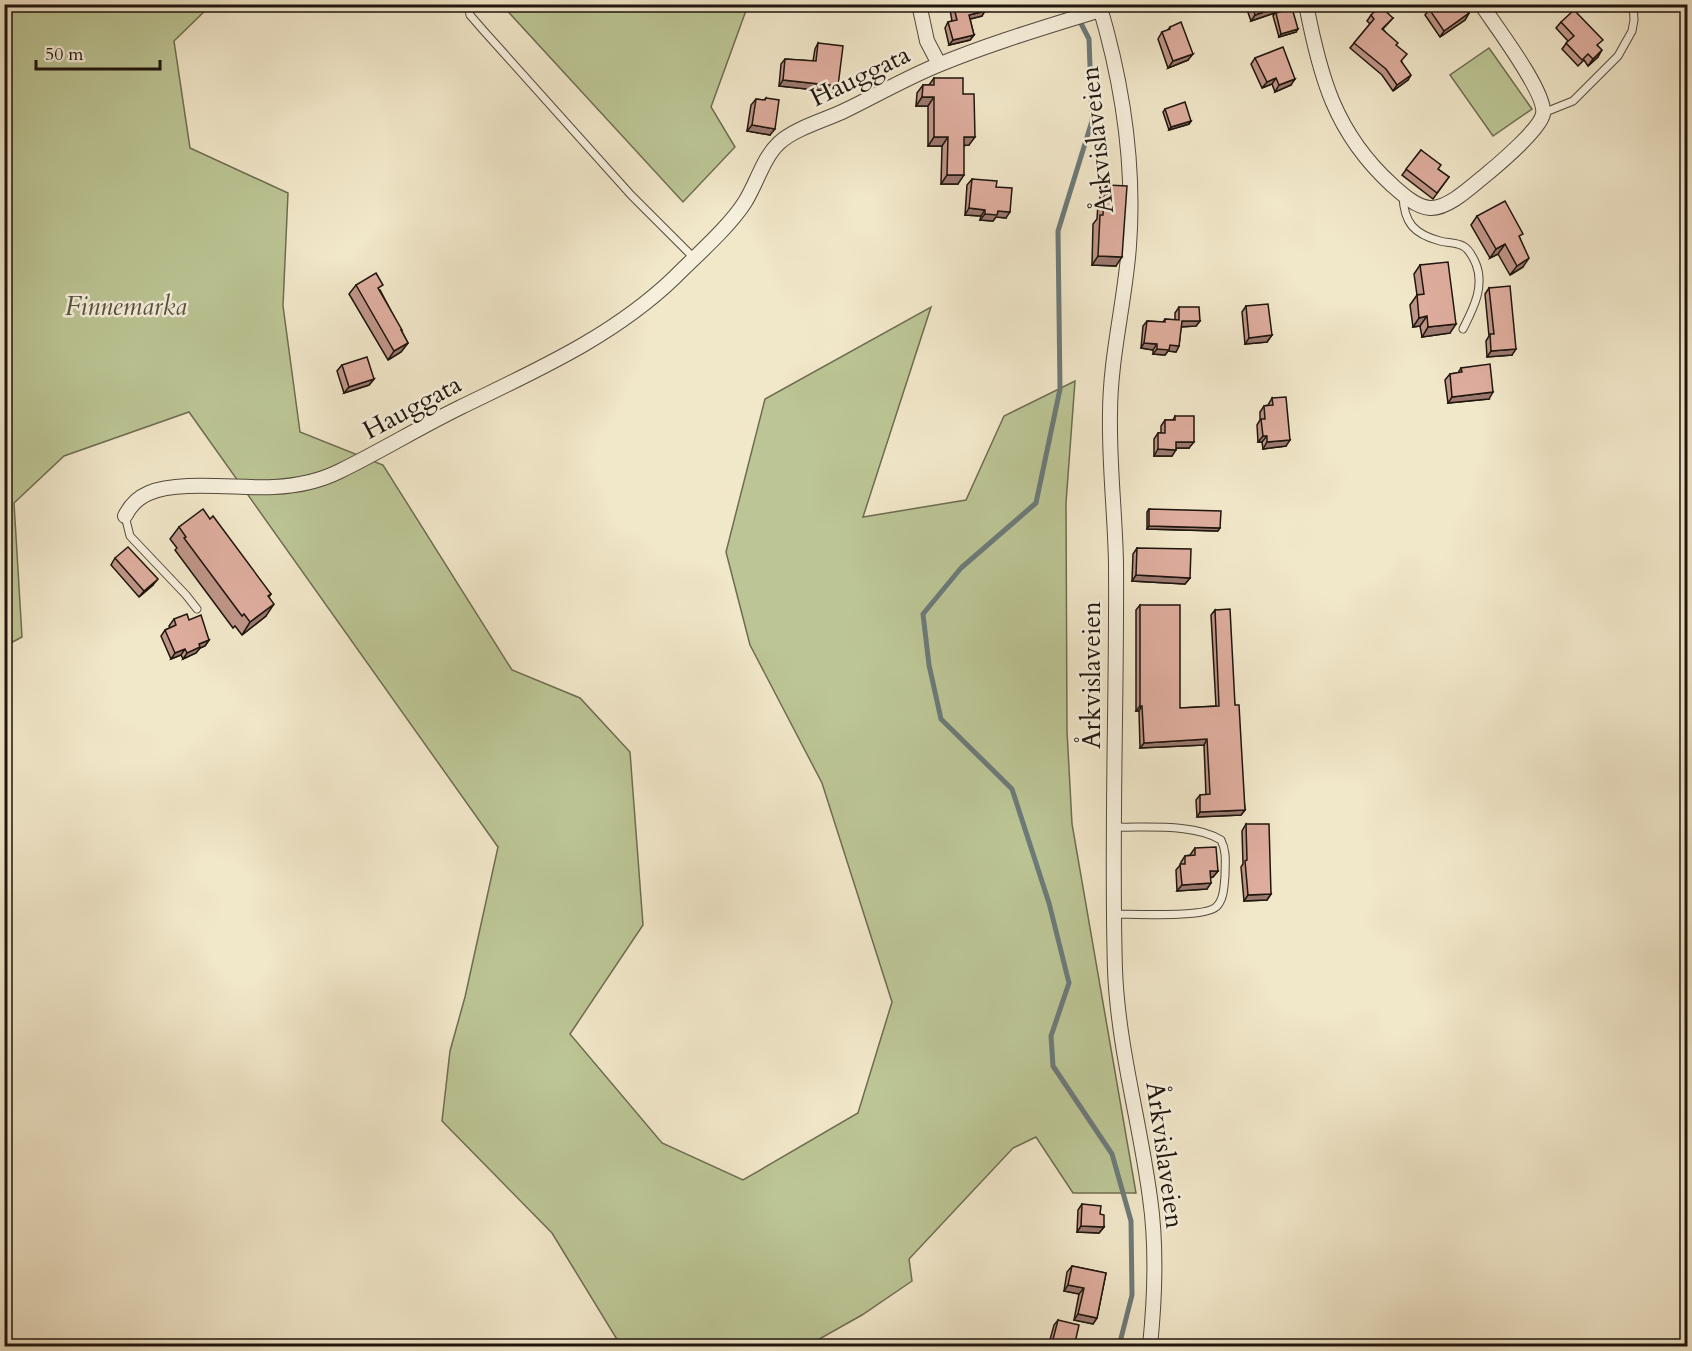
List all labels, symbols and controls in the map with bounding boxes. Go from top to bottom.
scale bar [36,33,160,71]
street label: Hauggata [804,37,916,115]
text: 50 m [45,42,84,67]
street label: Årkvislaveien [1072,64,1122,215]
park label: Finnemarka [65,289,187,324]
street label: Hauggata [357,366,467,448]
street label: Årkvislaveien [1074,601,1109,749]
street label: Årkvislaveien [1137,1079,1193,1231]

